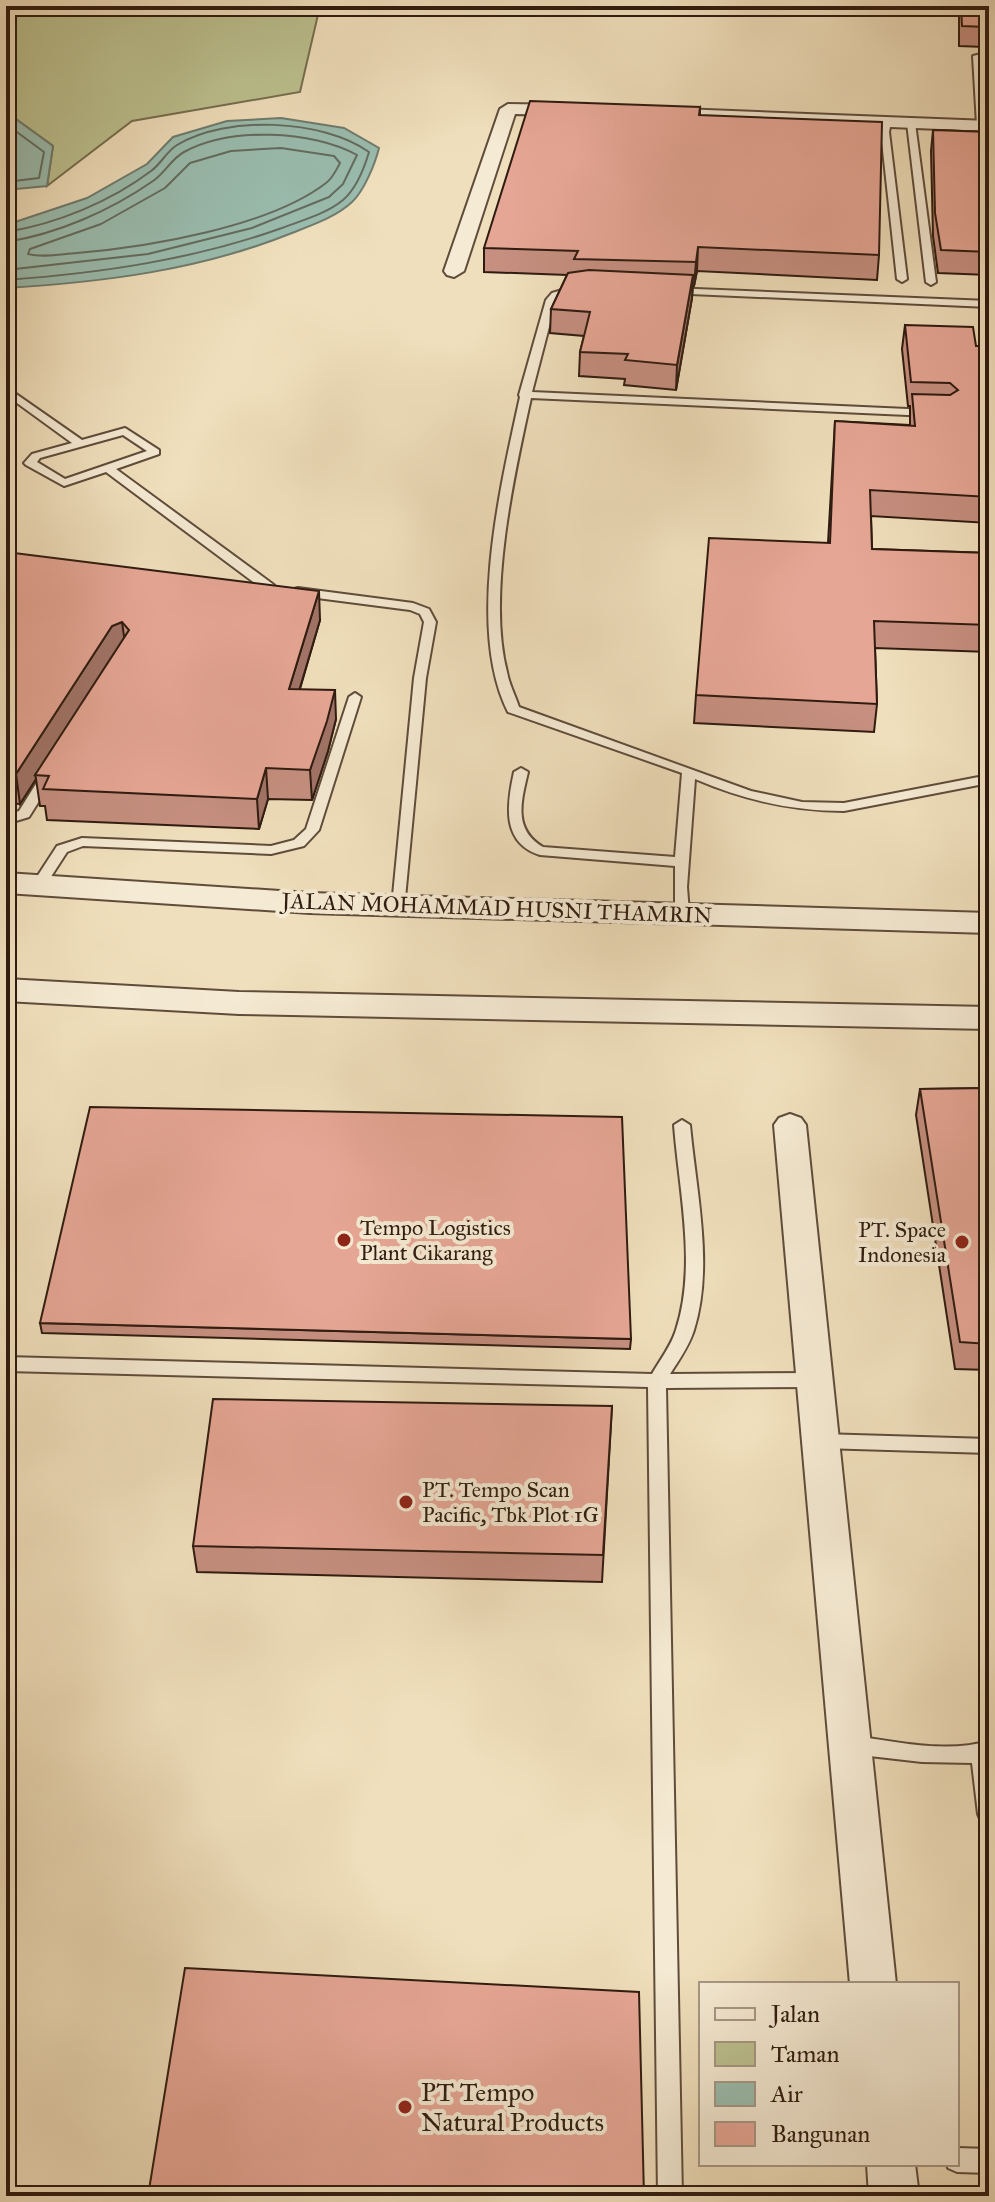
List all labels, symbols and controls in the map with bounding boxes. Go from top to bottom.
street label: JALAN MOHAMMAD HUSNI THAMRIN [279,887,713,929]
place label: Tempo Logistics Plant Cikarang [360,1214,511,1266]
place label: PT. Space Indonesia [858,1216,947,1268]
marker: Tempo Logistics Plant Cikarang [335,1231,353,1249]
marker: PT. Space Indonesia [953,1233,971,1251]
place label: PT. Tempo Scan Pacific, Tbk Plot 1G [422,1476,599,1528]
marker: PT. Tempo Scan Pacific, Tbk Plot 1G [397,1493,415,1511]
legend [699,1982,959,2166]
text: Jalan [768,1999,820,2029]
text: Taman [771,2039,839,2069]
place label: PT Tempo Natural Products [421,2076,604,2138]
text: Air [770,2079,803,2109]
marker: PT Tempo Natural Products [396,2098,414,2116]
text: Bangunan [771,2119,870,2149]

